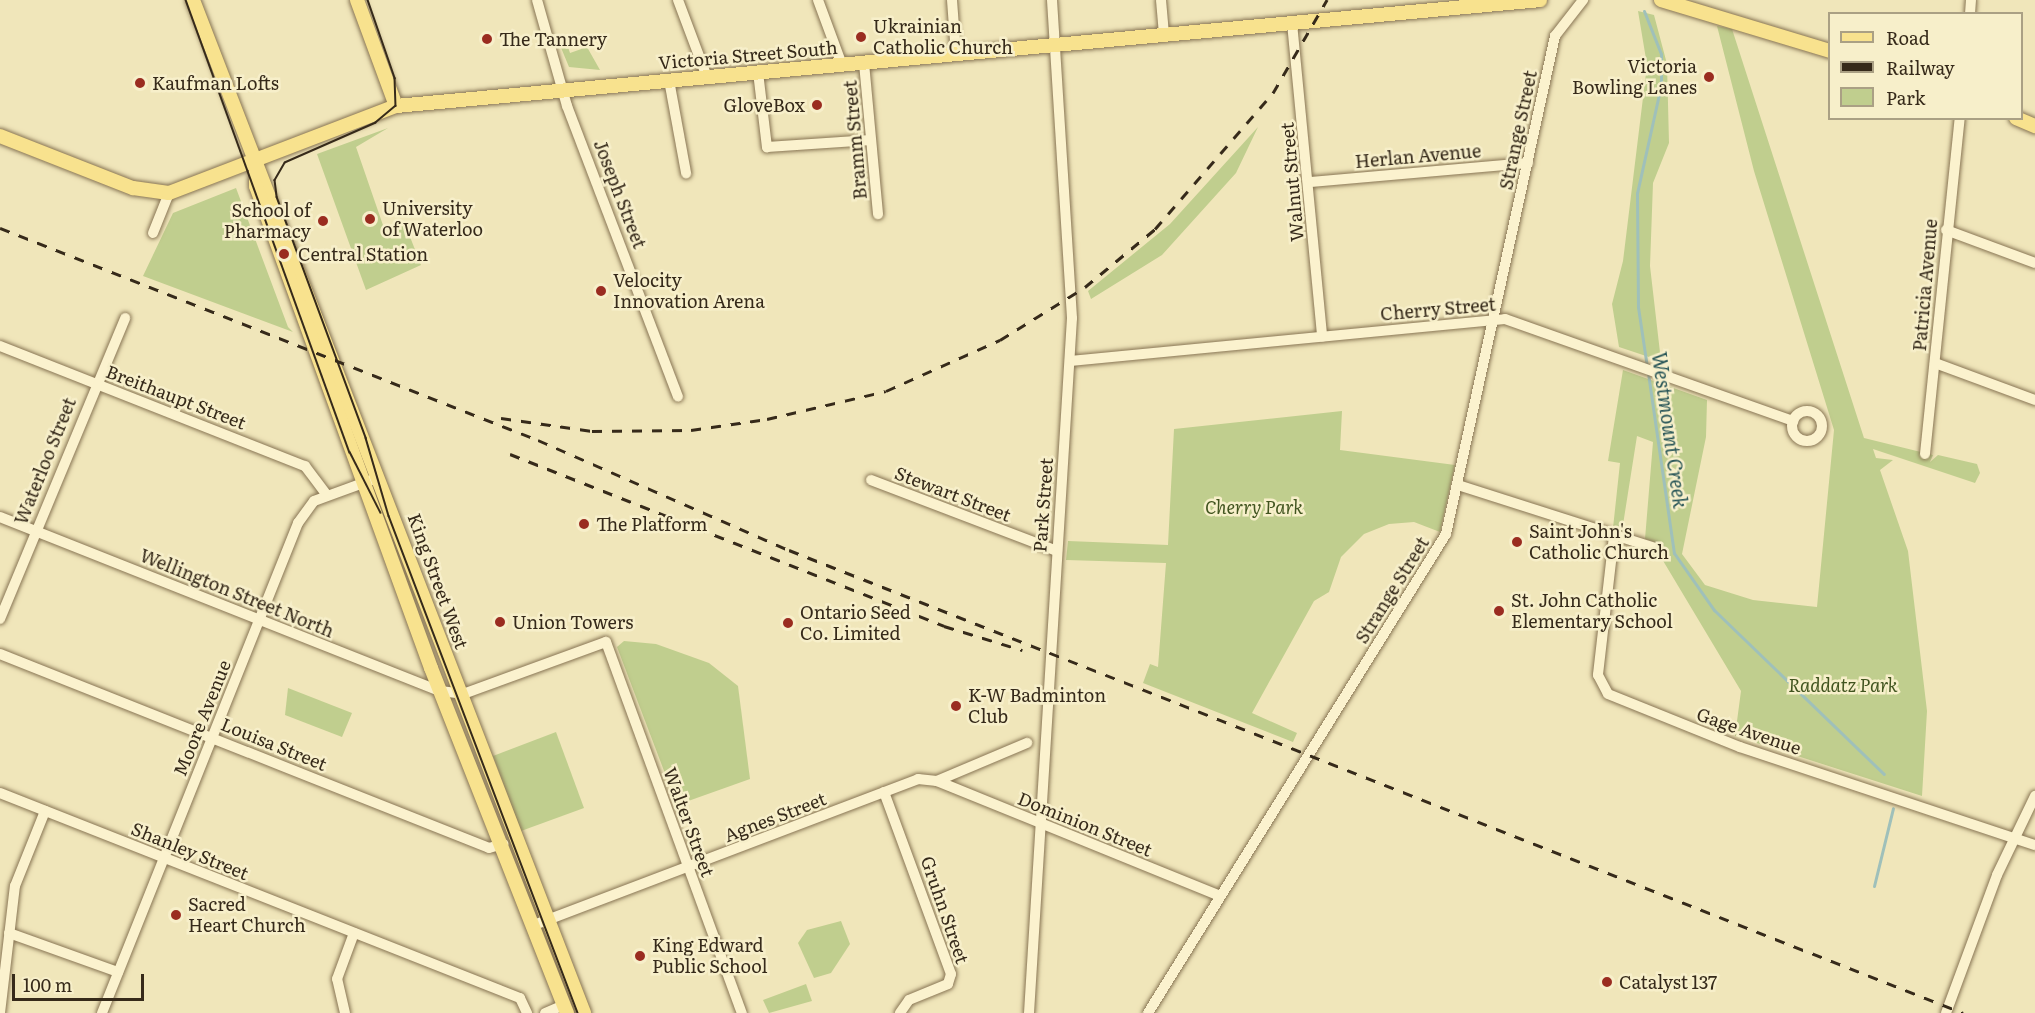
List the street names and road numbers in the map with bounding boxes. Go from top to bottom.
street label: Victoria Street South [658,36,838,74]
street label: Strange Street [1495,68,1541,192]
street label: Bramm Street [839,79,871,201]
street label: Walnut Street [1276,121,1308,243]
street label: Joseph Street [589,137,651,251]
street label: Herlan Avenue [1354,140,1482,172]
street label: Patricia Avenue [1908,218,1942,352]
street label: Cherry Street [1379,293,1497,325]
street label: Breithaupt Street [103,360,249,434]
street label: Waterloo Street [10,394,80,528]
street label: Park Street [1029,457,1057,553]
street label: Stewart Street [892,462,1014,526]
street label: King Street West [403,510,473,652]
street label: Strange Street [1351,533,1433,647]
street label: Wellington Street North [137,544,337,642]
street label: Moore Avenue [169,657,235,779]
street label: Gage Avenue [1694,703,1804,759]
street label: Louisa Street [218,713,330,775]
street label: Walter Street [659,764,719,880]
street label: Dominion Street [1015,787,1155,861]
street label: Agnes Street [721,788,829,846]
street label: Shanley Street [128,818,252,884]
street label: Gruhn Street [917,853,973,967]

